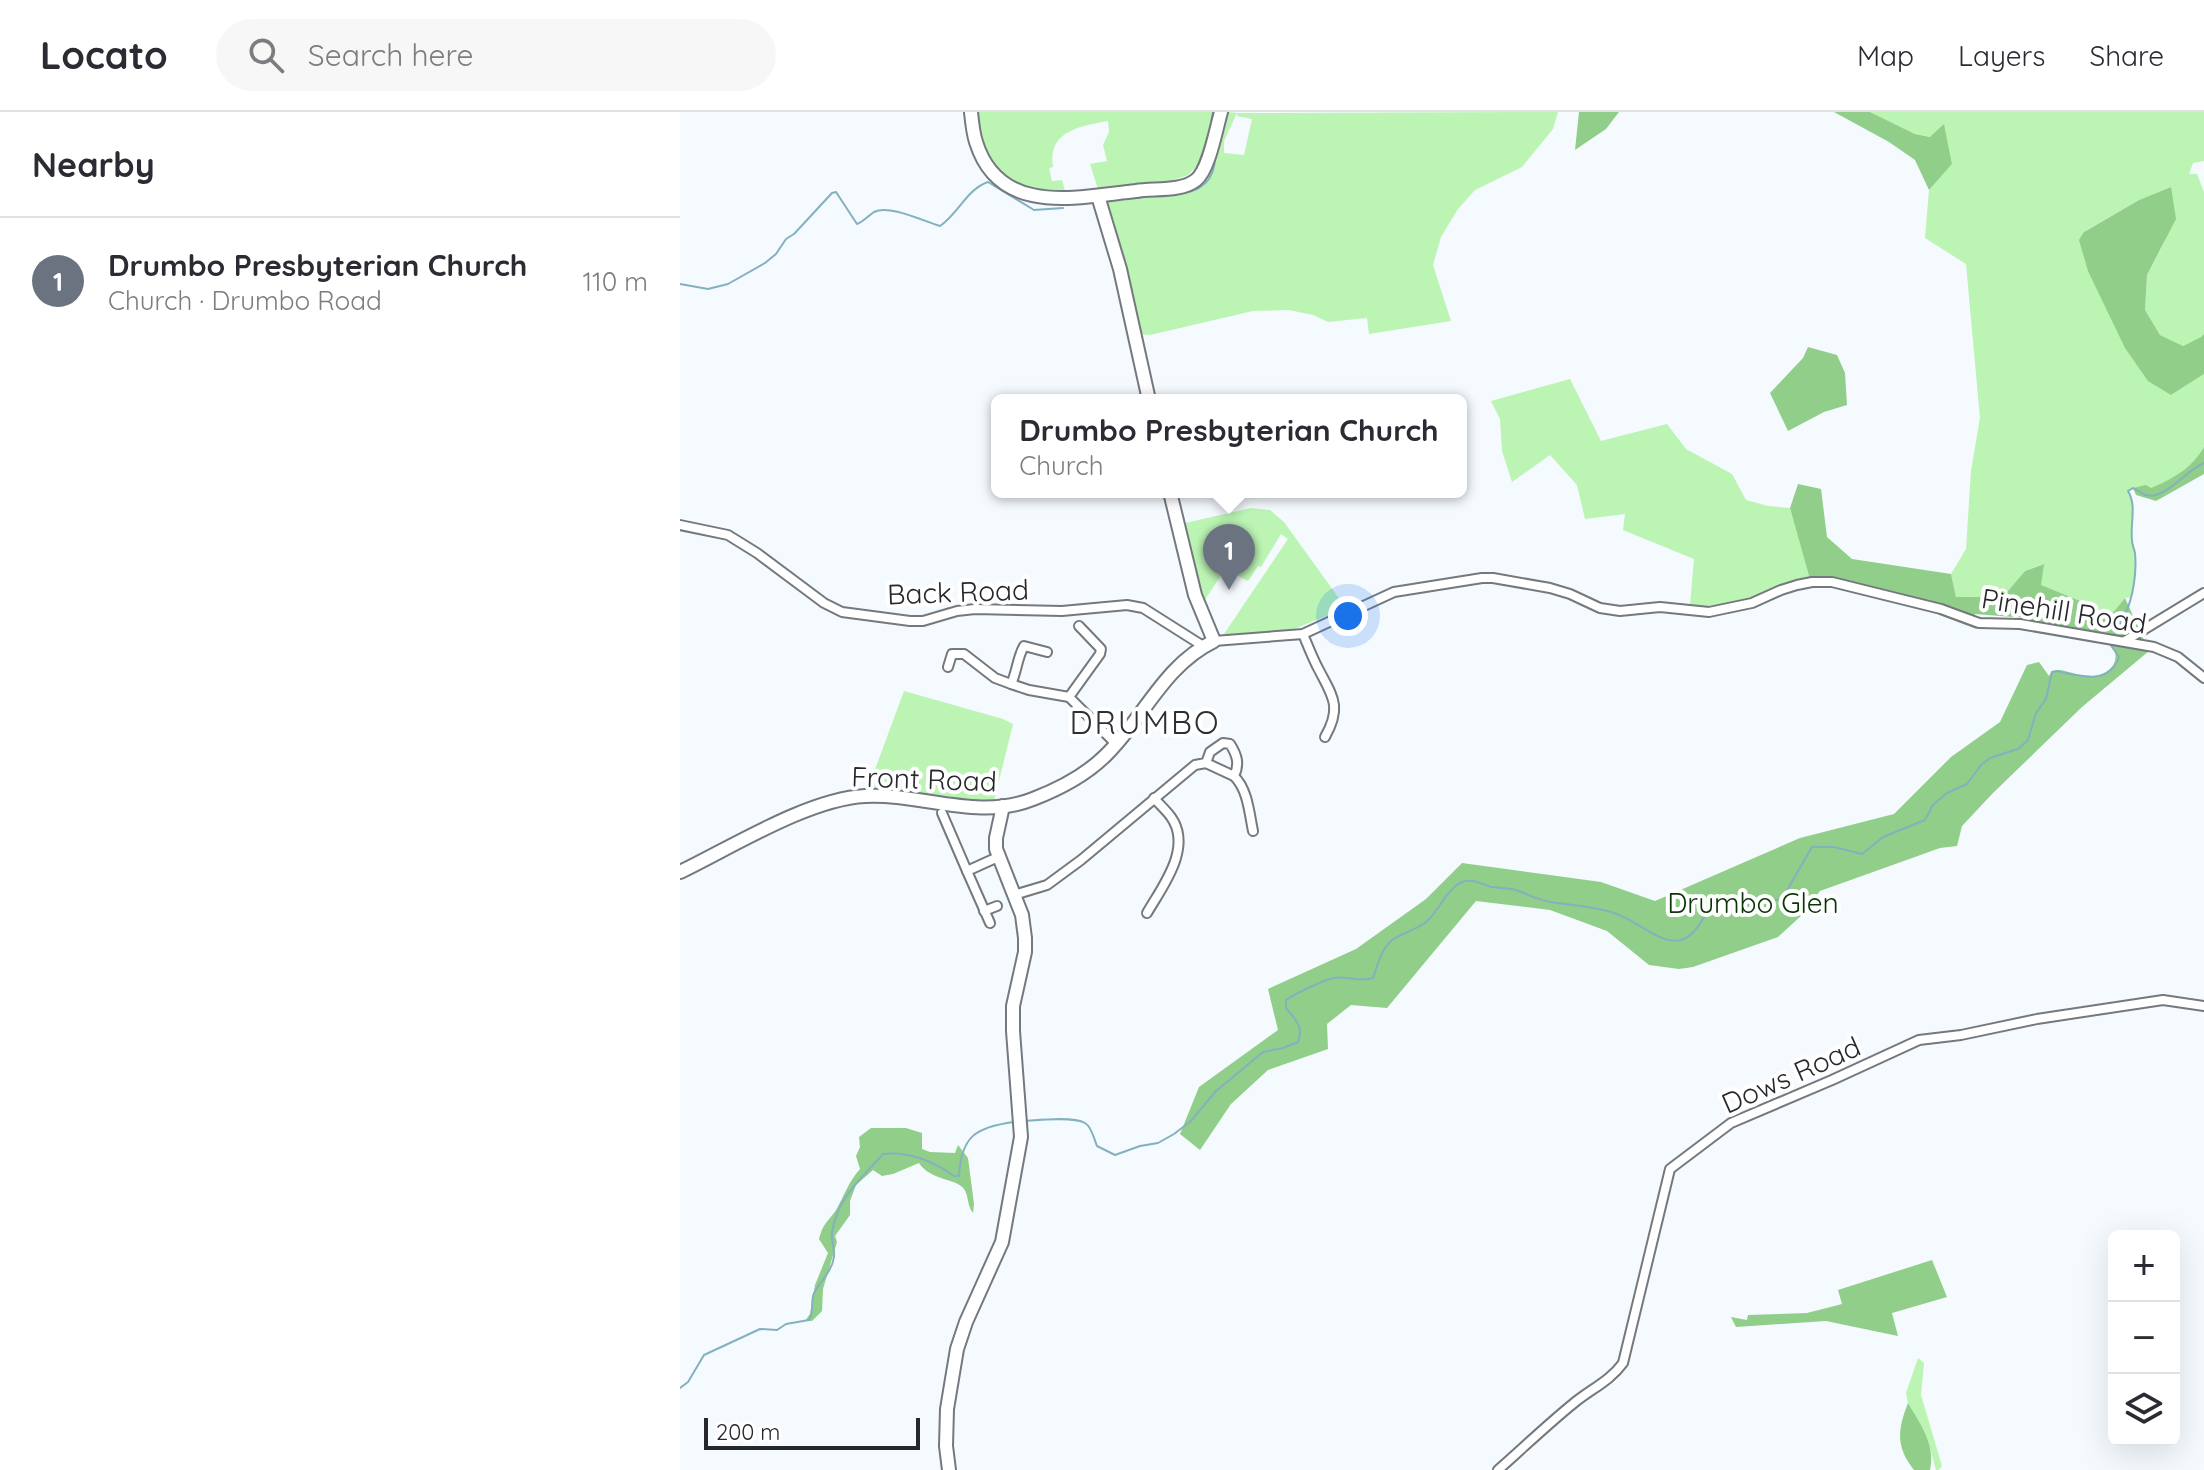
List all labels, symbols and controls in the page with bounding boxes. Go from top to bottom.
search box [216,19,776,91]
text: Locato [40,31,168,79]
icon: search [244,33,288,77]
text: Search here [308,36,473,74]
text: Map [1857,38,1914,73]
text: Layers [1958,38,2045,73]
text: Share [2089,38,2164,73]
text: Nearby [32,143,155,186]
text: Drumbo Presbyterian Church [108,246,527,284]
text: 1 [53,265,63,298]
text: 110 m [582,265,648,298]
text: Church · Drumbo Road [108,284,382,317]
popup [991,394,1467,498]
text: Drumbo Presbyterian Church [1019,411,1439,449]
text: Church [1019,449,1104,482]
pin: 1 [1203,524,1255,590]
street label: Back Road [887,572,1029,611]
street label: Pinehill Road [1979,580,2149,641]
your location [1328,596,1368,636]
district label: DRUMBO [1070,702,1220,742]
street label: Front Road [851,758,997,799]
park label: Drumbo Glen [1667,885,1839,920]
street label: Dows Road [1716,1028,1866,1121]
map controls [2108,1230,2180,1446]
button: + [2108,1230,2180,1302]
button: − [2108,1302,2180,1374]
button: layers [2108,1374,2180,1446]
scale bar [704,1414,920,1450]
text: 200 m [716,1418,780,1446]

